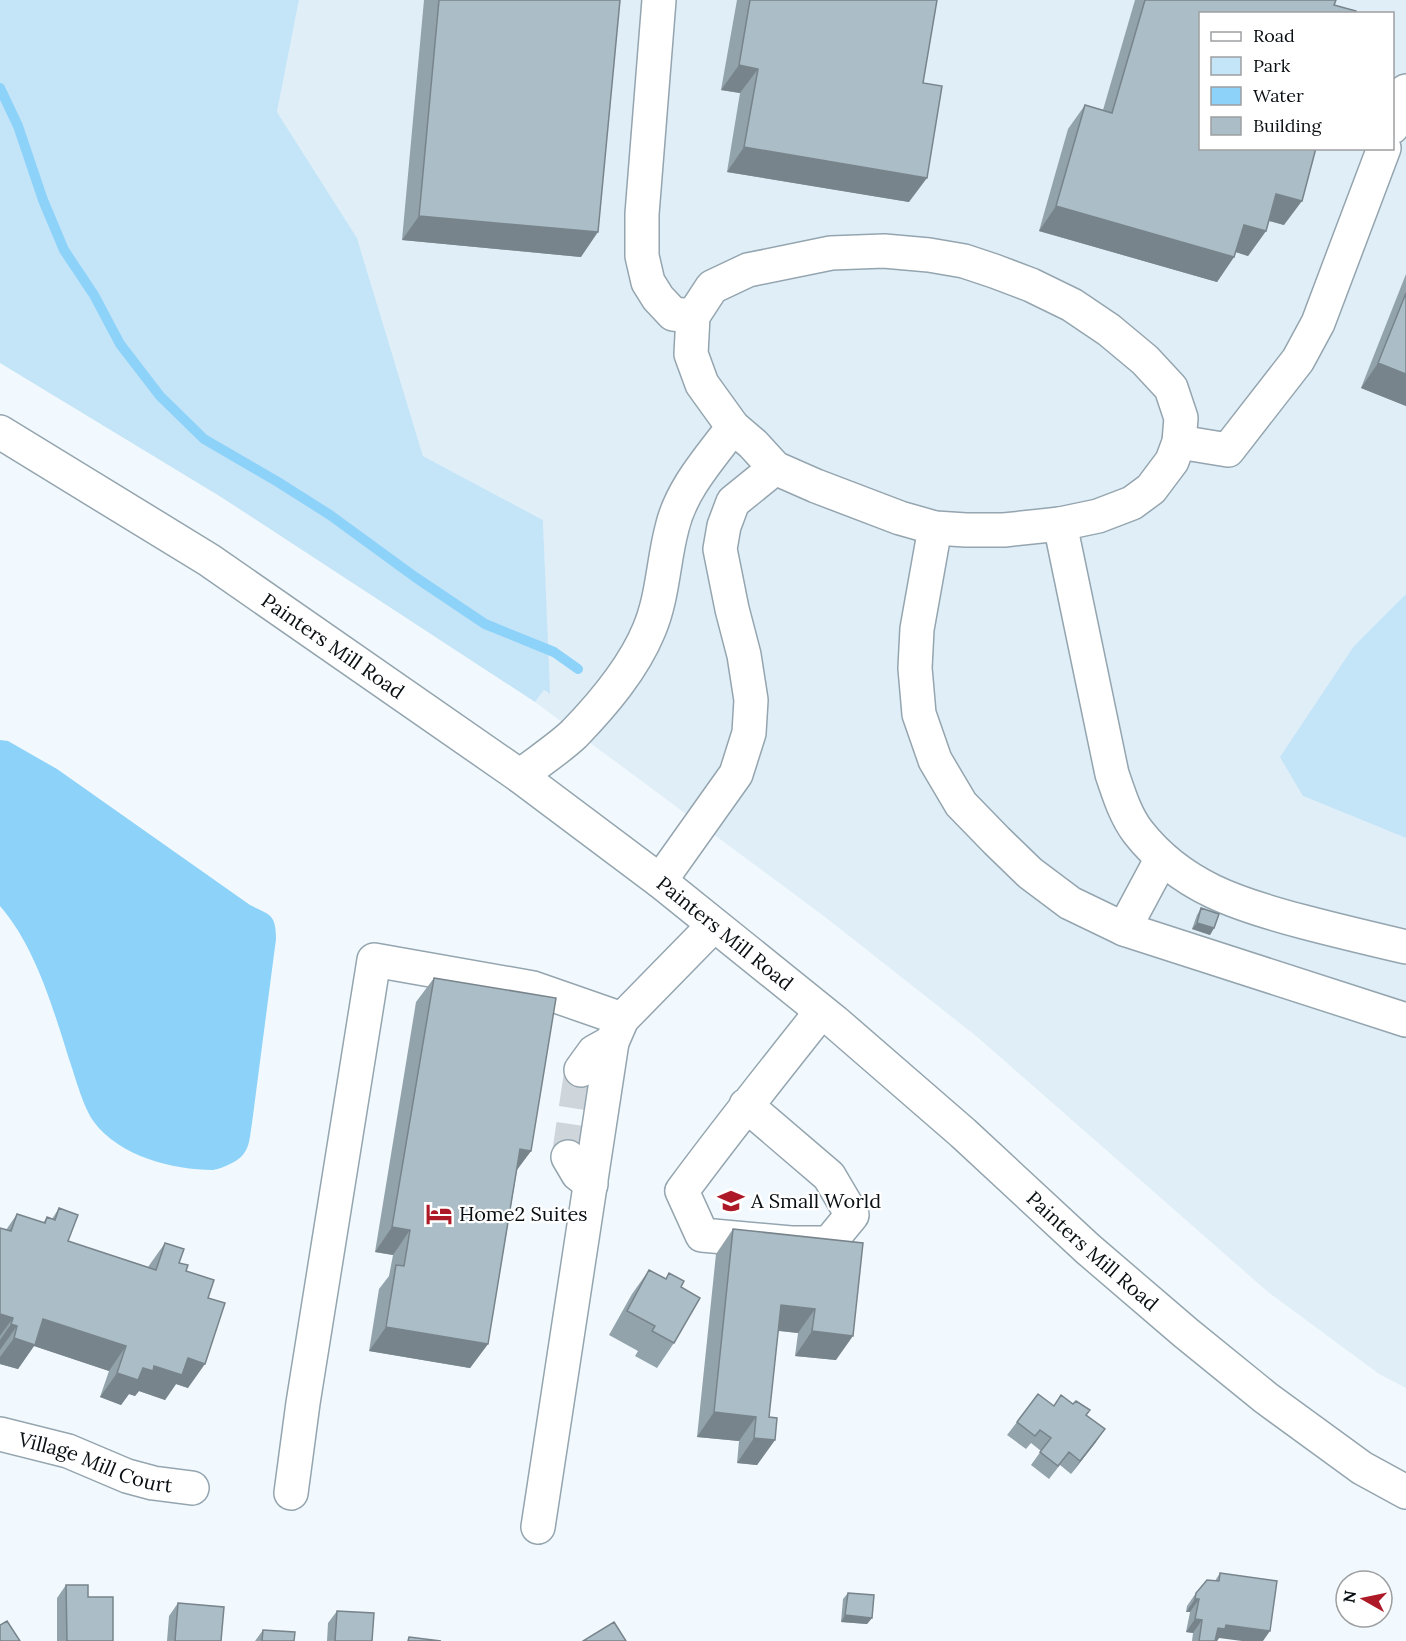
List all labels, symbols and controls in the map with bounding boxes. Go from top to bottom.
legend [1199,12,1394,150]
text: Road [1253,24,1295,47]
text: Park [1253,54,1291,77]
text: Water [1253,84,1304,107]
text: Building [1253,114,1323,137]
street label: Painters Mill Road [257,587,410,704]
street label: Painters Mill Road [652,870,799,995]
street label: Painters Mill Road [1022,1185,1164,1316]
school or university icon: A Small World [716,1186,746,1216]
place label: A Small World [750,1188,881,1213]
hotel icon: Home2 Suites [424,1199,454,1229]
place label: Home2 Suites [459,1201,588,1226]
street label: Village Mill Court [15,1426,174,1497]
north arrow [1334,1569,1394,1629]
text: N [1338,1589,1360,1604]

